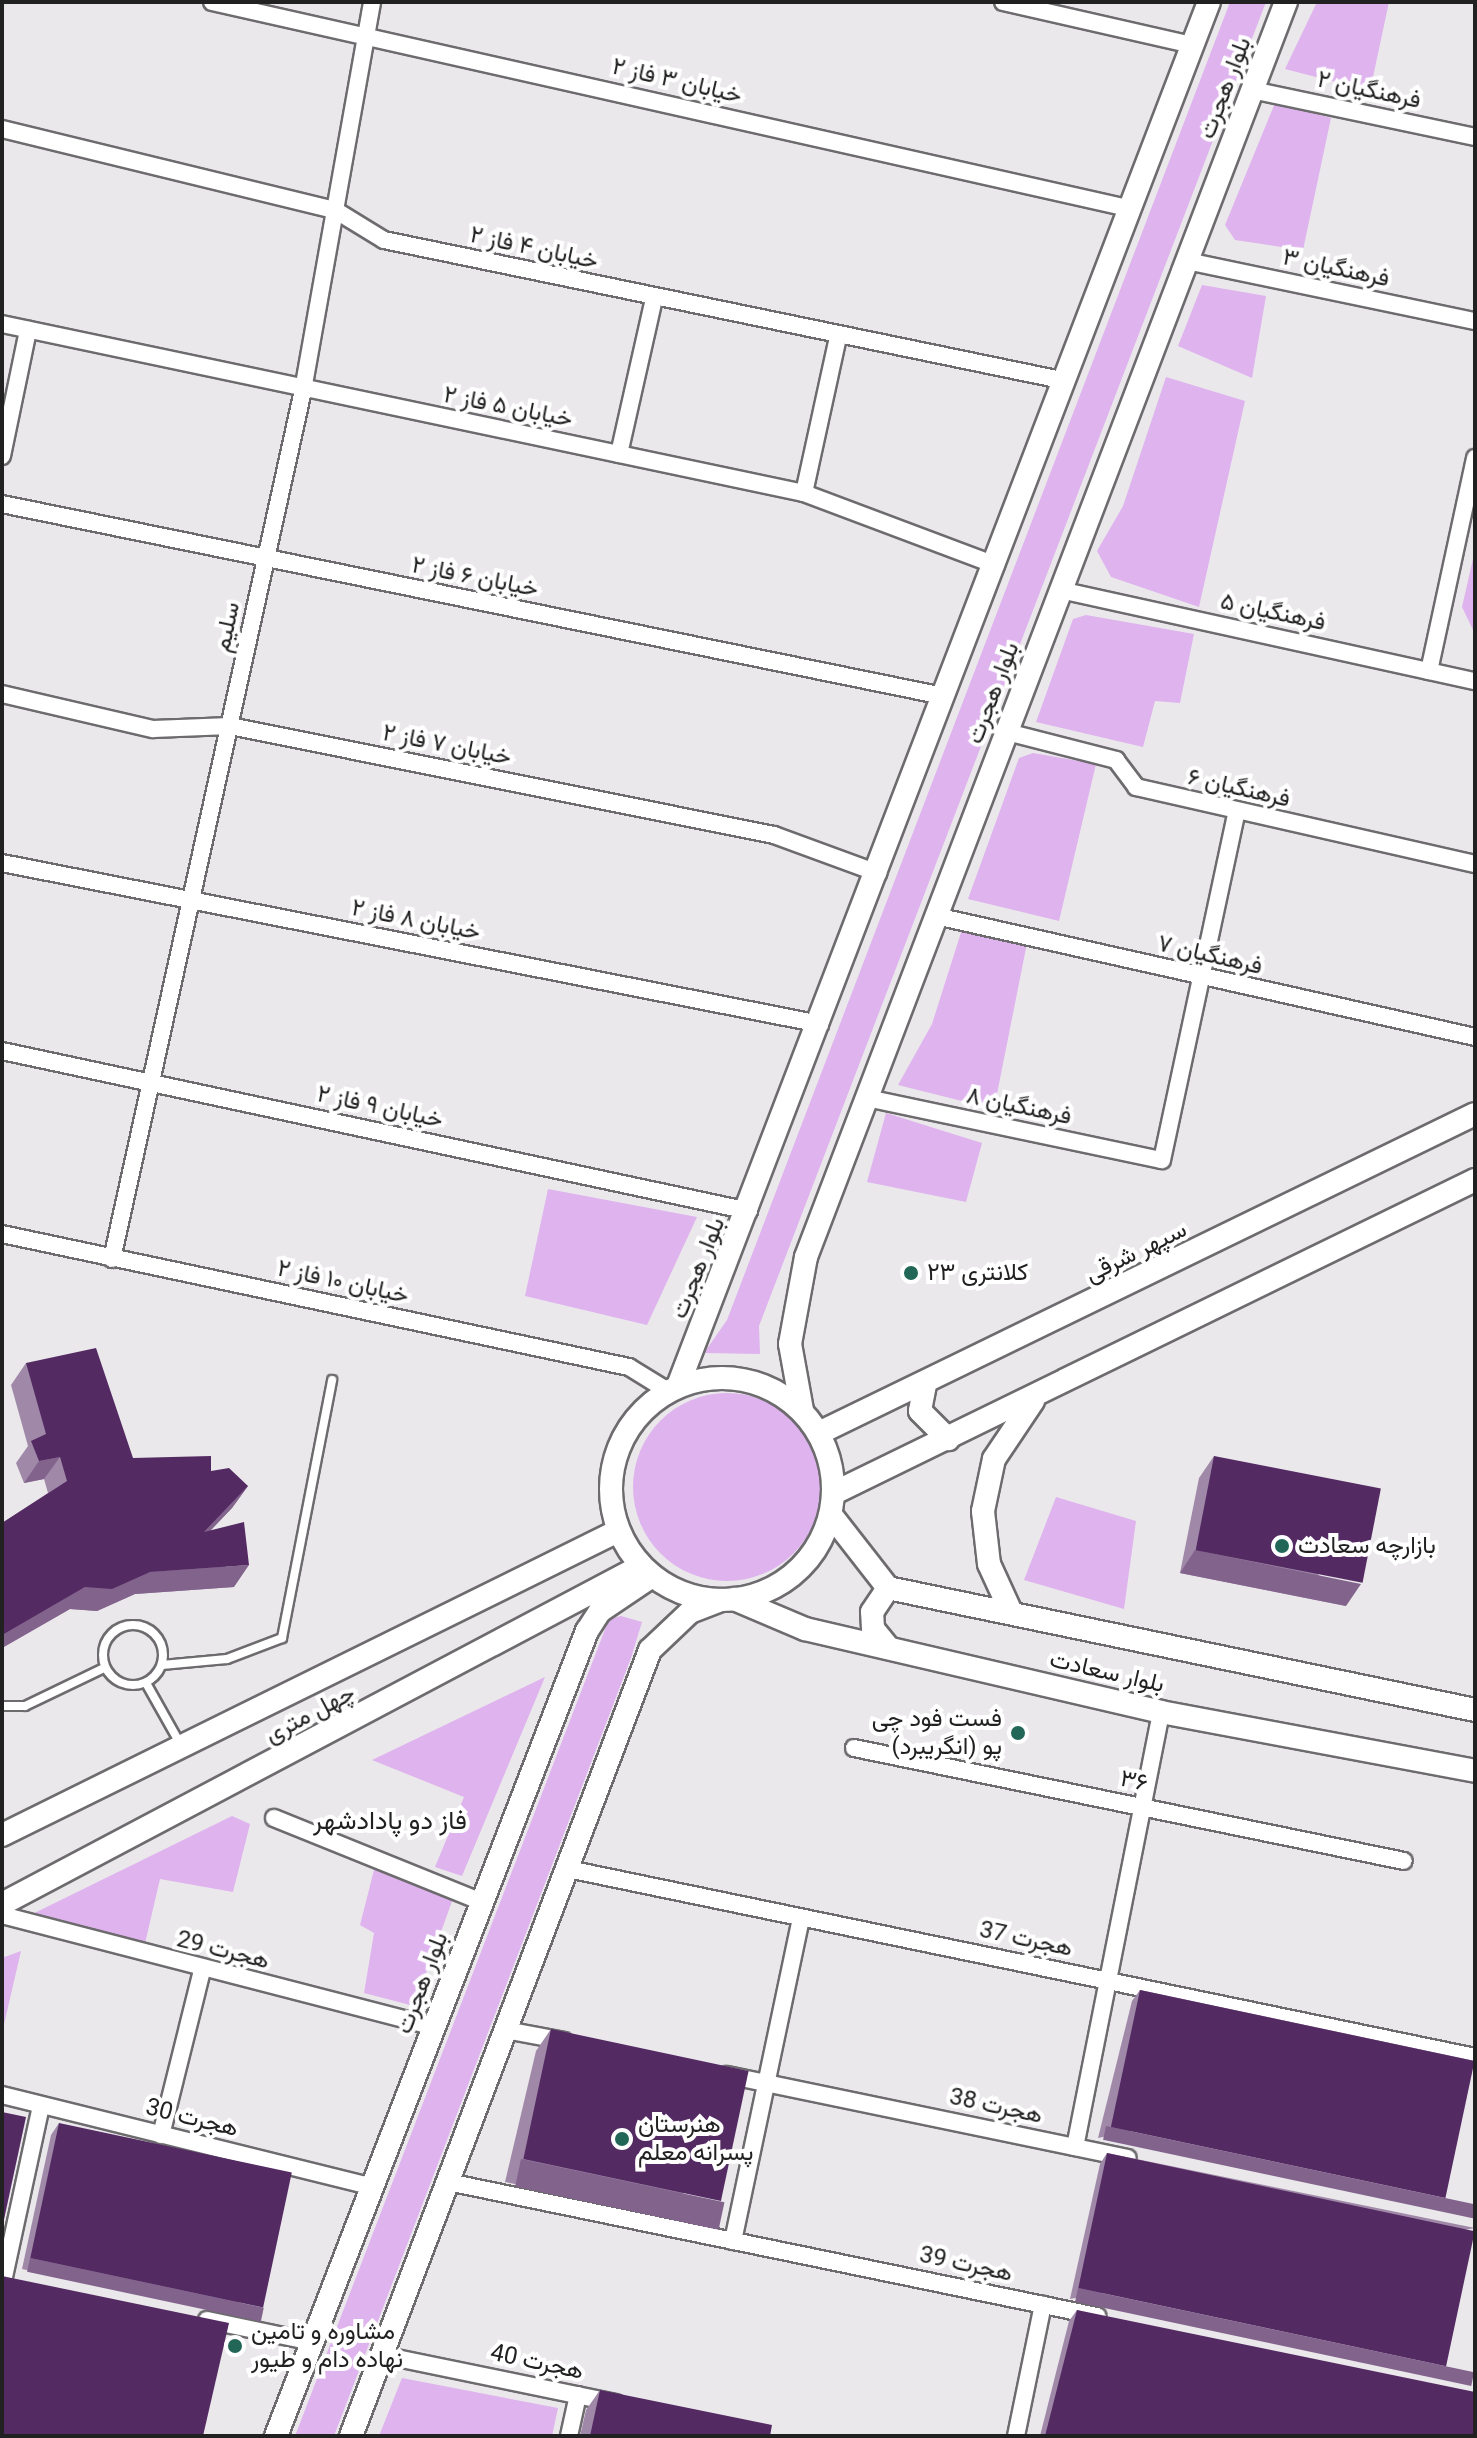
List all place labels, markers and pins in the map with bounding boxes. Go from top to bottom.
place label: کلانتری ۲۳ [927,1259,1028,1287]
marker: کلانتری ۲۳ [902,1264,920,1282]
place label: بازارچه سعادت [1298,1532,1436,1560]
marker: بازارچه سعادت [1273,1537,1291,1555]
place label: فست فود چی پو (انگریبرد) [872,1705,1002,1761]
marker: فست فود چی پو (انگریبرد) [1009,1724,1027,1742]
place label: هنرستان پسرانه معلم [638,2111,754,2167]
marker: هنرستان پسرانه معلم [613,2130,631,2148]
place label: مشاوره و تامین نهاده دام و طیور [251,2318,403,2374]
marker: مشاوره و تامین نهاده دام و طیور [226,2337,244,2355]

